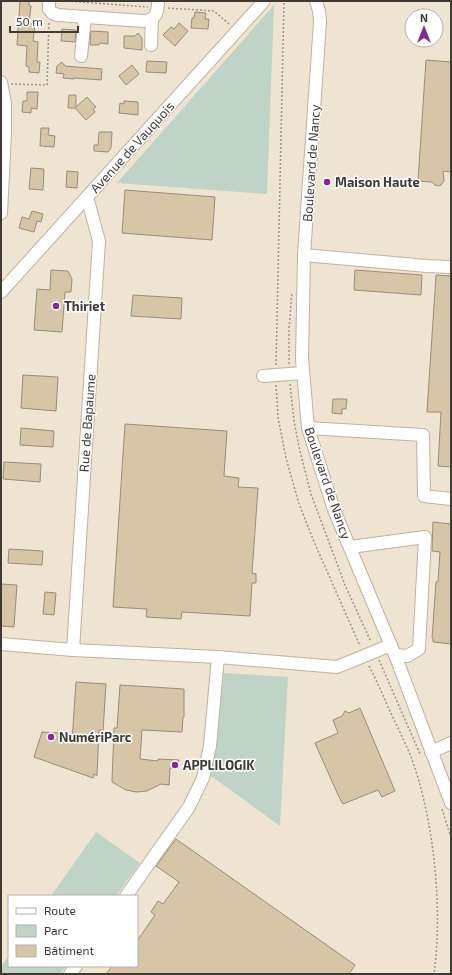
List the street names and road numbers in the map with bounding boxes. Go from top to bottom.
street label: Avenue de Vauquois [87,98,177,196]
street label: Boulevard de Nancy [299,104,323,222]
street label: Rue de Bapaume [76,373,98,473]
street label: Boulevard de Nancy [301,425,355,541]

